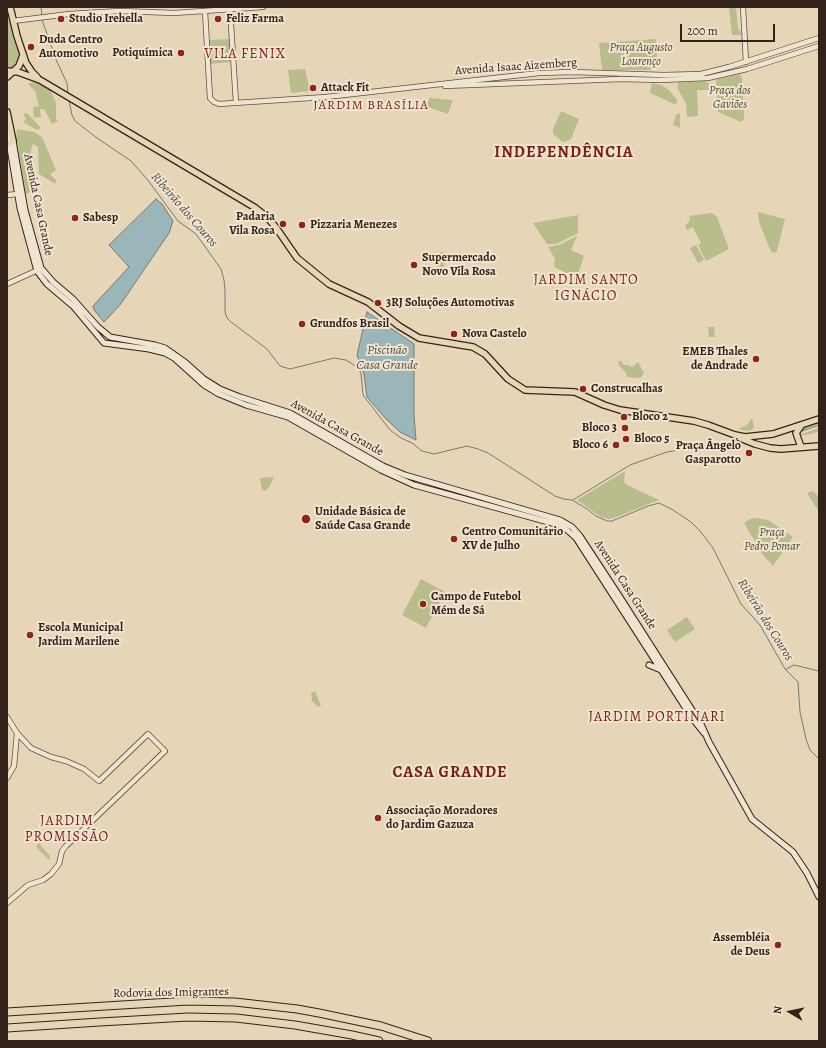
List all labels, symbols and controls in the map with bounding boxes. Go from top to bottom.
place label: Studio Irehella [69,12,143,26]
place label: Feliz Farma [226,12,284,26]
marker: Studio Irehella [56,14,66,24]
marker: Feliz Farma [213,14,223,24]
scale bar [682,16,777,42]
text: 200 m [687,23,718,39]
place label: Duda Centro Automotivo [39,33,103,61]
park label: Praça Augusto Lourenço [610,41,672,69]
marker: Duda Centro Automotivo [26,42,36,52]
place label: Potiquímica [112,46,173,60]
district label: VILA FENIX [204,47,286,63]
marker: Potiquímica [176,48,186,58]
street label: Avenida Isaac Aizemberg [454,56,578,78]
place label: Attack Fit [321,81,369,95]
marker: Attack Fit [308,83,318,93]
park label: Praça dos Gaviões [709,84,751,112]
district label: JARDIM BRASÍLIA [313,98,429,114]
district label: INDEPENDÊNCIA [494,143,634,163]
street label: Avenida Casa Grande [20,153,56,257]
water label: Ribeirão dos Couros [147,169,221,251]
place label: Padaria Vila Rosa [229,210,275,238]
place label: Sabesp [83,211,118,225]
marker: Sabesp [70,213,80,223]
place label: Pizzaria Menezes [310,218,397,232]
marker: Padaria Vila Rosa [278,219,288,229]
marker: Pizzaria Menezes [297,220,307,230]
place label: Supermercado Novo Vila Rosa [422,251,496,279]
marker: Supermercado Novo Vila Rosa [409,260,419,270]
district label: JARDIM SANTO IGNÁCIO [533,273,639,306]
place label: 3RJ Soluções Automotivas [386,296,515,310]
marker: 3RJ Soluções Automotivas [373,298,383,308]
place label: Grundfos Brasil [310,317,389,331]
marker: Grundfos Brasil [297,319,307,329]
place label: Nova Castelo [462,327,527,341]
marker: Nova Castelo [449,329,459,339]
water label: Piscinão Casa Grande [356,343,418,374]
place label: EMEB Thales de Andrade [682,345,748,373]
marker: EMEB Thales de Andrade [751,354,761,364]
place label: Construcalhas [591,382,663,396]
marker: Construcalhas [578,384,588,394]
street label: Avenida Casa Grande [288,397,386,459]
place label: Bloco 2 [632,410,668,424]
marker: Bloco 2 [619,412,629,422]
place label: Bloco 3 [582,421,617,435]
marker: Bloco 3 [620,423,630,433]
place label: Bloco 5 [634,432,669,446]
marker: Bloco 5 [621,434,631,444]
place label: Bloco 6 [572,438,608,452]
place label: Praça Ângelo Gasparotto [676,439,741,467]
marker: Bloco 6 [611,440,621,450]
marker: Praça Ângelo Gasparotto [744,448,754,458]
place label: Unidade Básica de Saúde Casa Grande [315,505,411,533]
marker: Unidade Básica de Saúde Casa Grande [300,513,312,525]
place label: Centro Comunitário XV de Julho [462,525,563,553]
park label: Praça Pedro Pomar [744,526,800,554]
marker: Centro Comunitário XV de Julho [449,534,459,544]
street label: Avenida Casa Grande [591,538,659,632]
water label: Ribeirão dos Couros [734,576,796,664]
place label: Campo de Futebol Mém de Sá [431,590,521,618]
marker: Campo de Futebol Mém de Sá [418,599,428,609]
place label: Escola Municipal Jardim Marilene [38,621,123,649]
marker: Escola Municipal Jardim Marilene [25,630,35,640]
district label: JARDIM PORTINARI [588,710,726,726]
district label: CASA GRANDE [392,763,508,783]
place label: Associação Moradores do Jardim Gazuza [386,804,498,832]
marker: Associação Moradores do Jardim Gazuza [373,813,383,823]
district label: JARDIM PROMISSÃO [25,814,109,846]
place label: Assembléia de Deus [713,931,770,959]
marker: Assembléia de Deus [773,940,783,950]
street label: Rodovia dos Imigrantes [113,985,229,1001]
north arrow [770,992,810,1032]
text: N [770,1005,786,1015]

